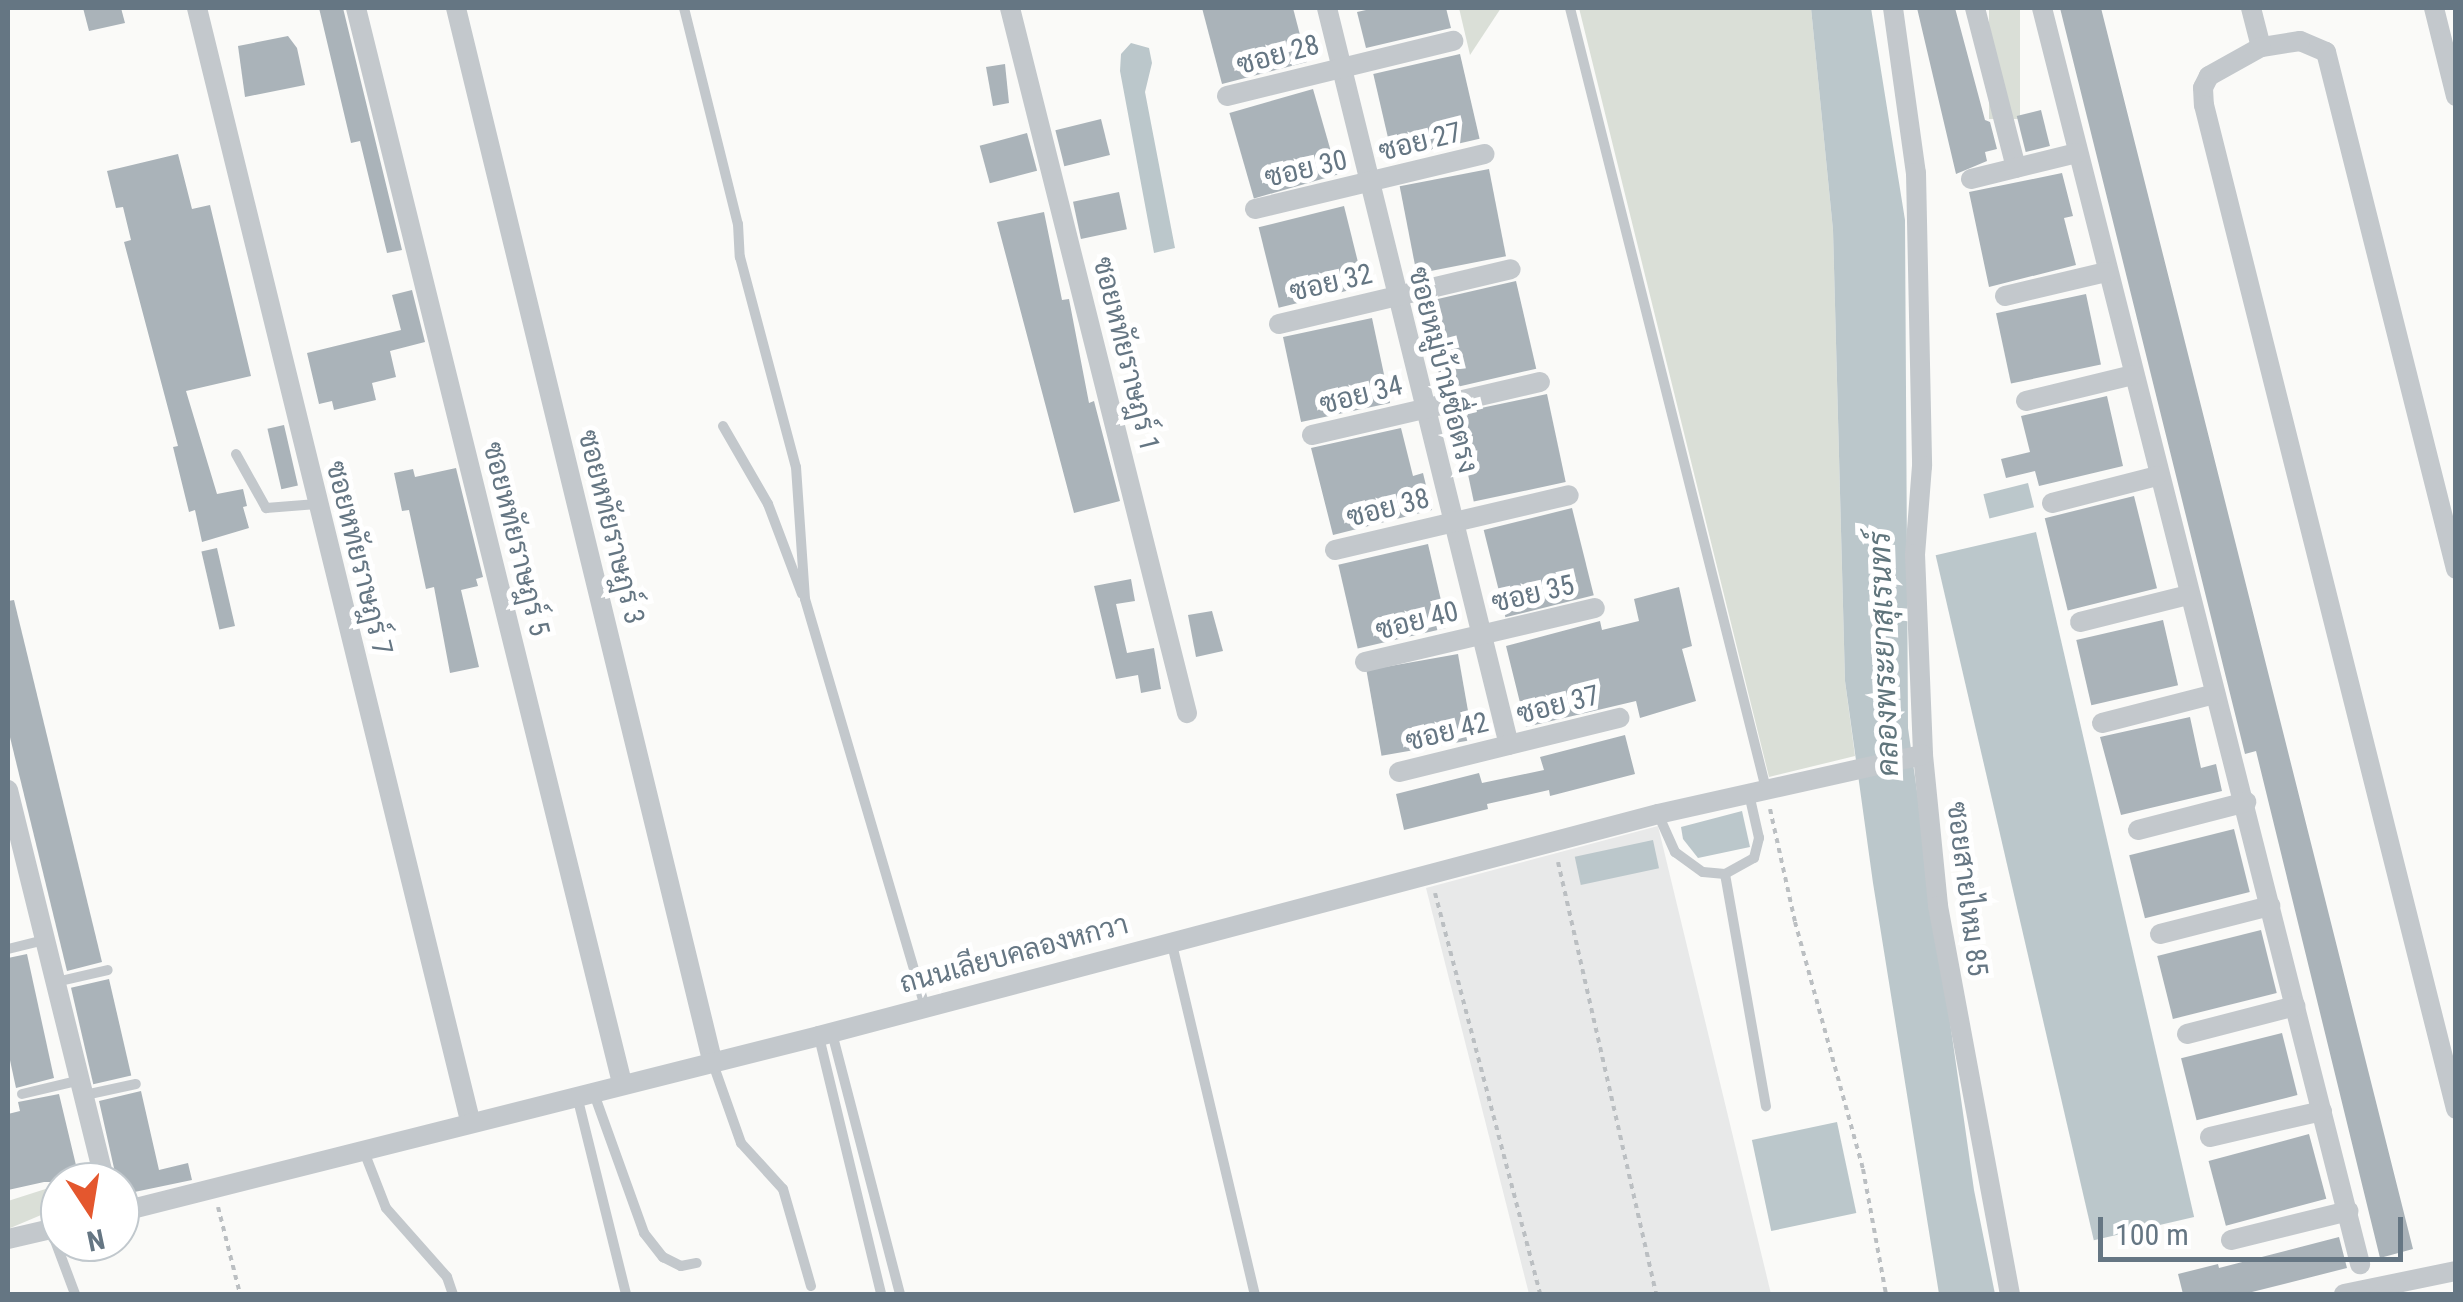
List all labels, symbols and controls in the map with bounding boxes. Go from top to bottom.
street label: ซอย 28 [1233,28,1323,82]
street label: ซอย 27 [1375,116,1465,168]
street label: ซอย 30 [1261,143,1351,195]
street label: ซอยหทัยราษฎร์ 1 [1086,253,1166,455]
street label: ซอย 32 [1286,257,1376,309]
street label: ซอยหมู่บ้านซื่อตรง [1401,264,1485,476]
street label: ซอย 34 [1316,369,1406,421]
street label: ซอยหทัยราษฎร์ 3 [571,426,651,628]
street label: ซอยหทัยราษฎร์ 5 [476,438,556,640]
street label: ซอยหทัยราษฎร์ 7 [319,457,399,659]
street label: ซอย 38 [1343,482,1433,534]
water label: คลองพระยาสุเรนทร์ [1862,531,1906,777]
street label: ซอย 35 [1488,568,1578,620]
street label: ซอย 40 [1372,595,1462,647]
street label: ซอย 37 [1513,679,1603,731]
street label: ซอย 42 [1402,706,1492,758]
street label: ซอยสายไหม 85 [1940,800,1994,978]
street label: ถนนเลียบคลองหกวา [896,907,1132,1001]
north arrow [40,1162,140,1262]
scale bar [2103,1197,2408,1259]
text: 100 m [2115,1217,2189,1252]
text: N [84,1222,108,1258]

